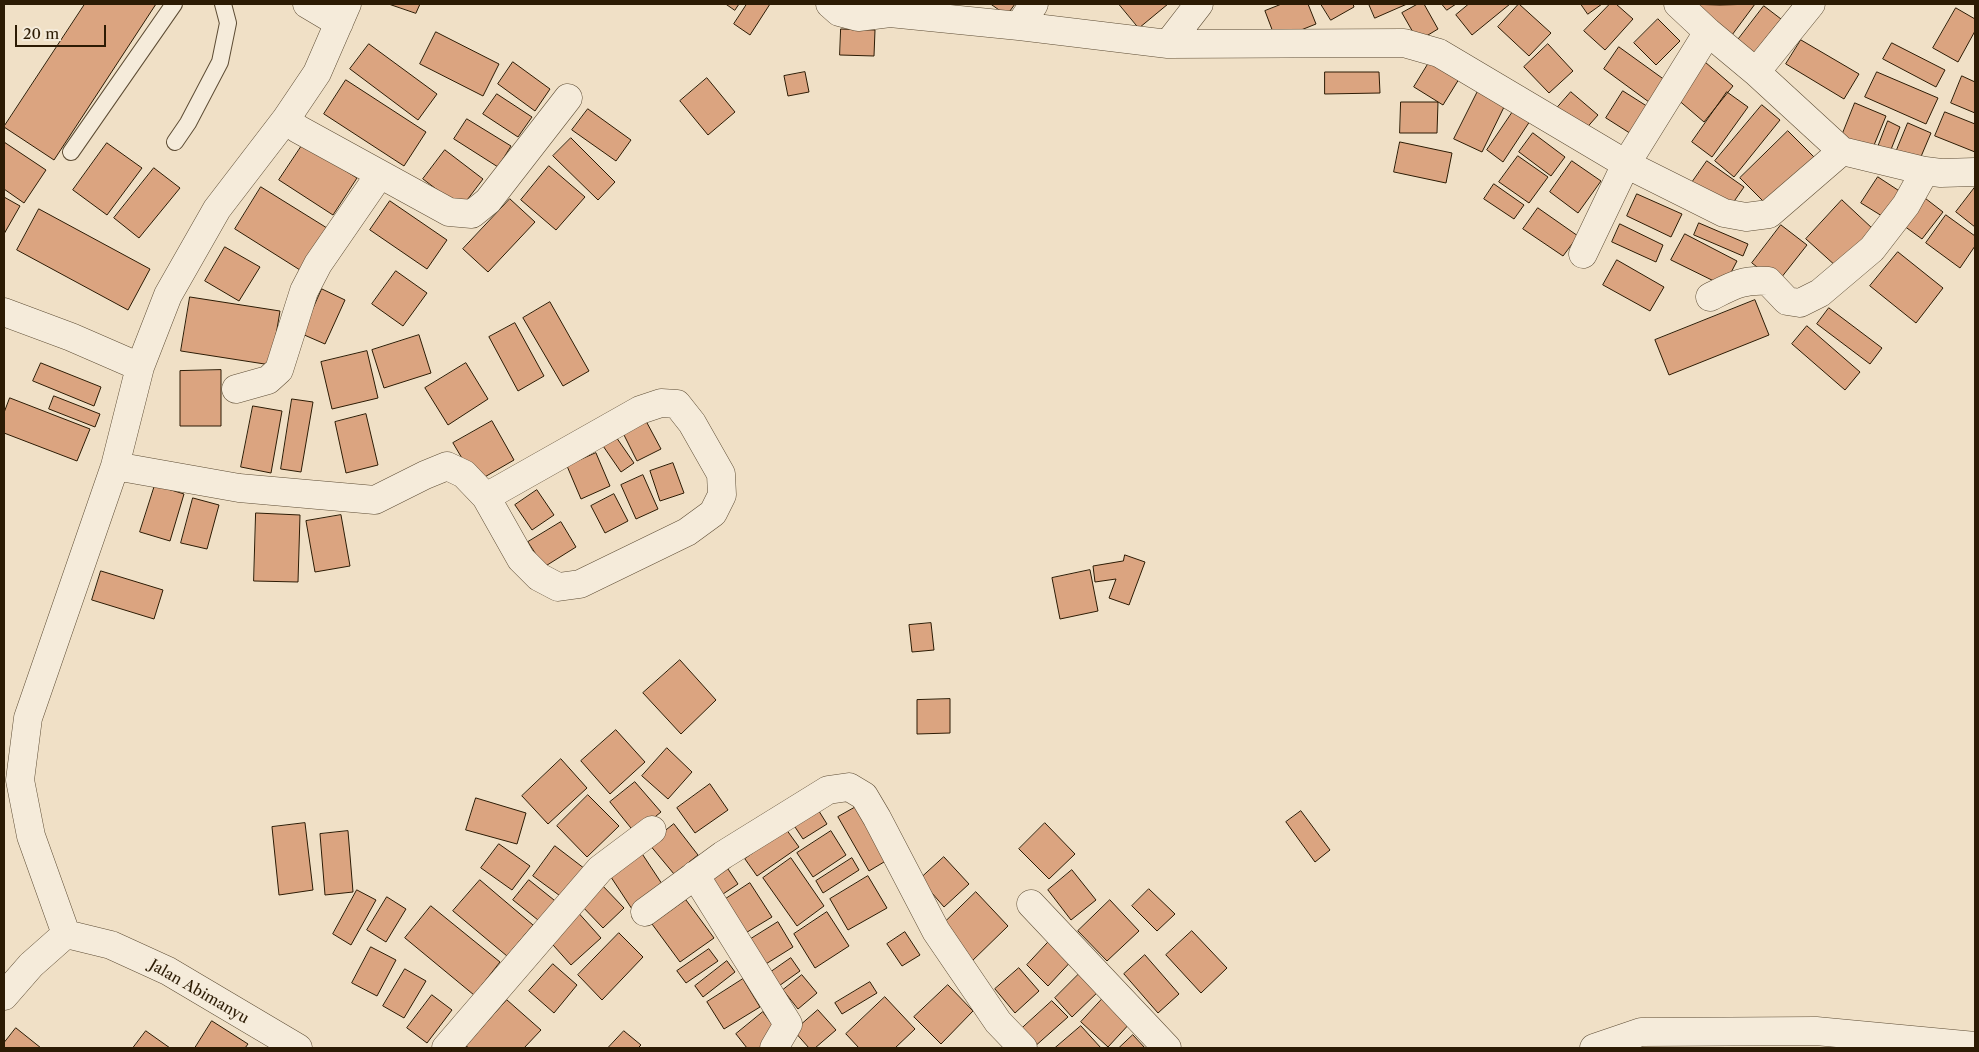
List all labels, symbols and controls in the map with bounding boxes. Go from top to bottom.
scale bar [18,15,109,47]
text: 20 m [23,24,59,43]
street label: Jalan Abimanyu [146,956,252,1028]

